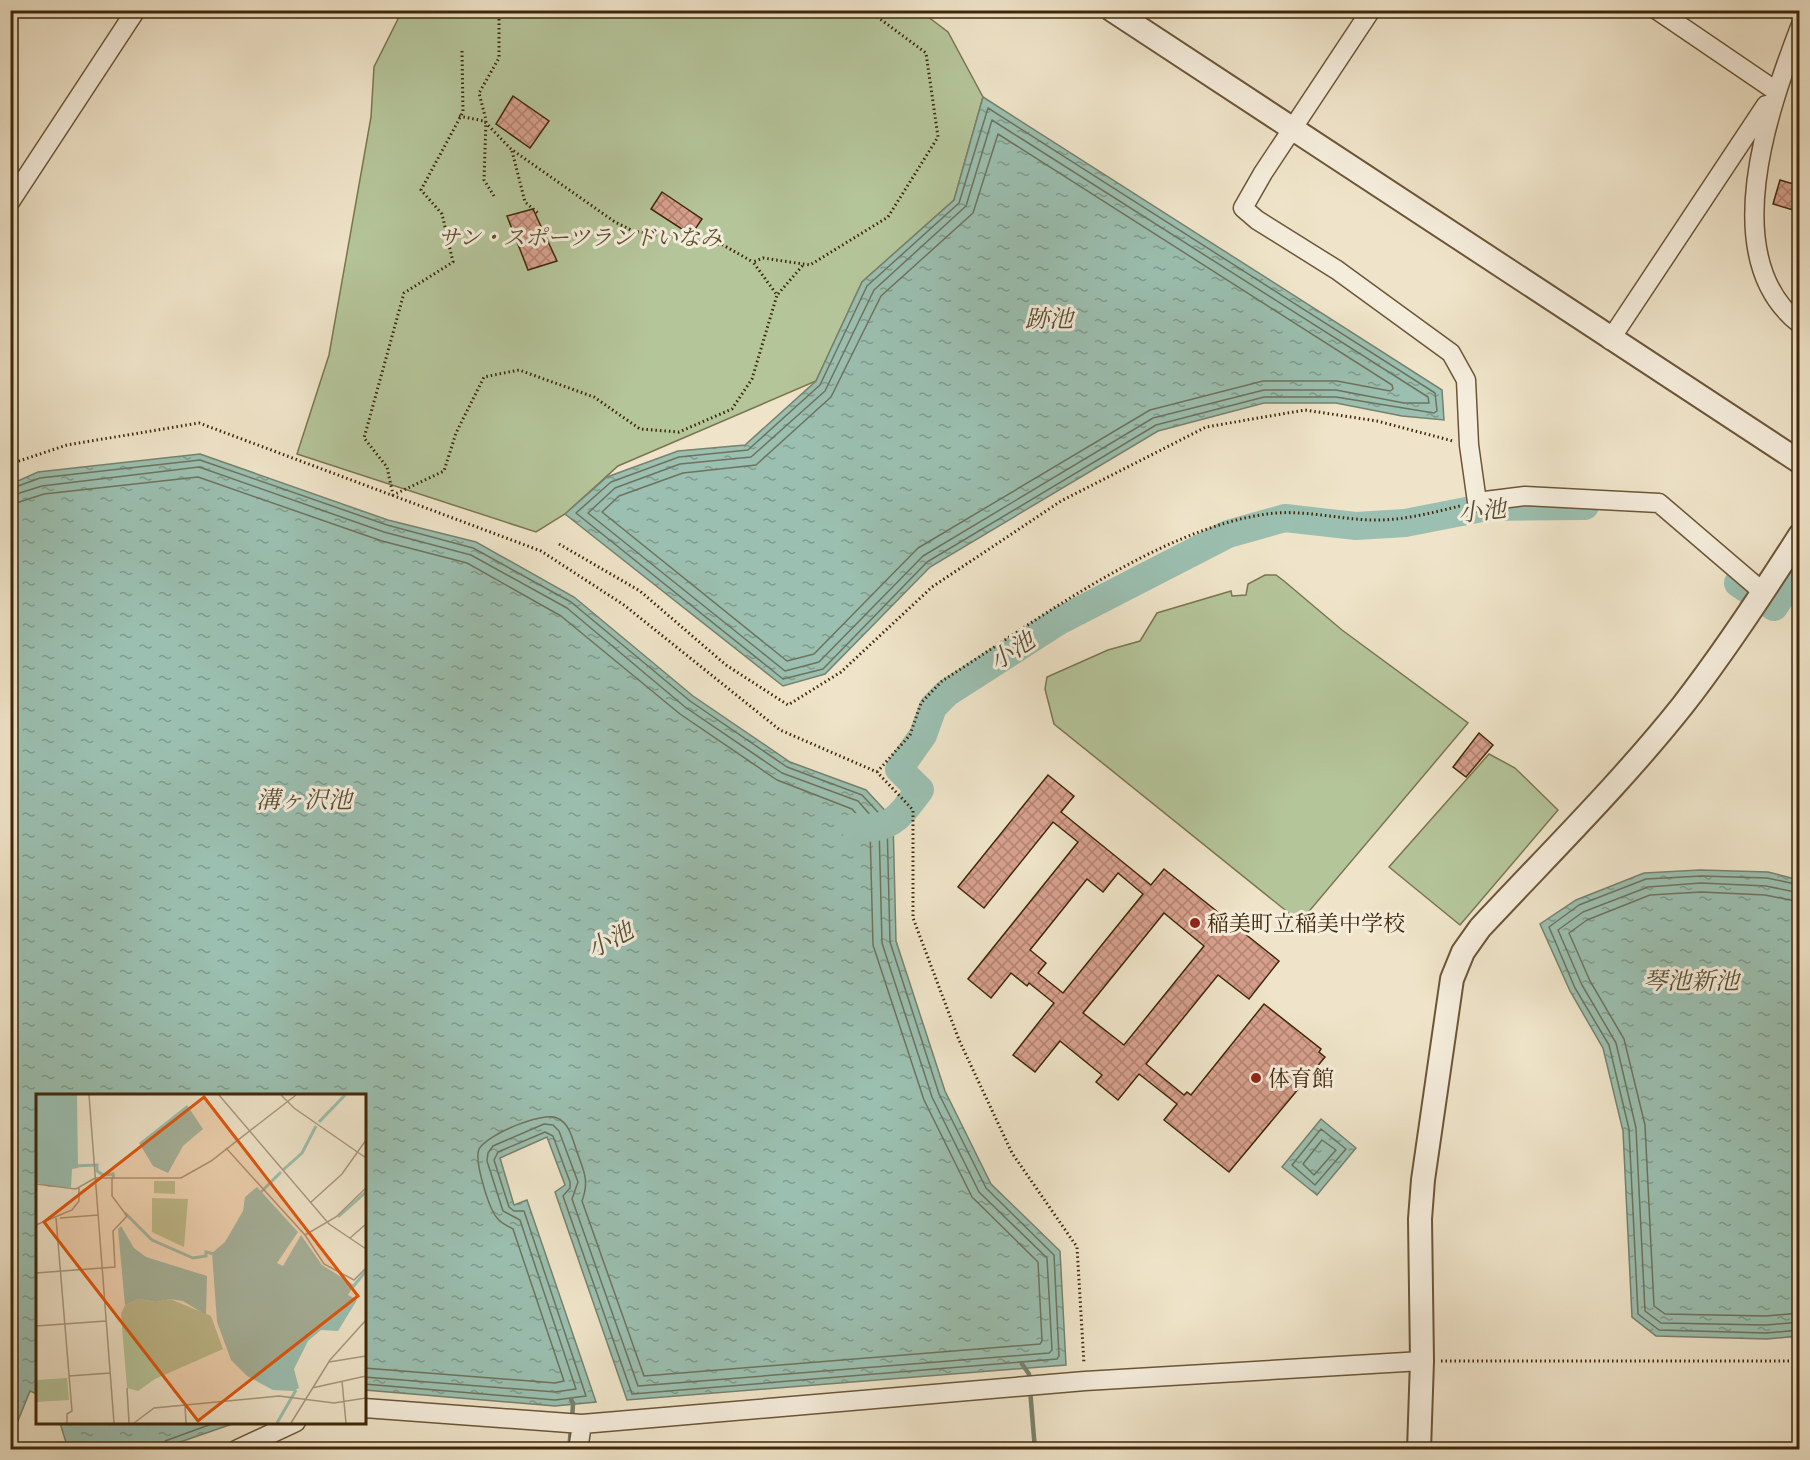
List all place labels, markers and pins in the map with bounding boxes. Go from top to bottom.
place label: 稲美町立稲美中学校 [1207,911,1405,938]
marker: 稲美町立稲美中学校 [1188,916,1202,930]
place label: 体育館 [1268,1066,1334,1093]
marker: 体育館 [1249,1071,1263,1085]

